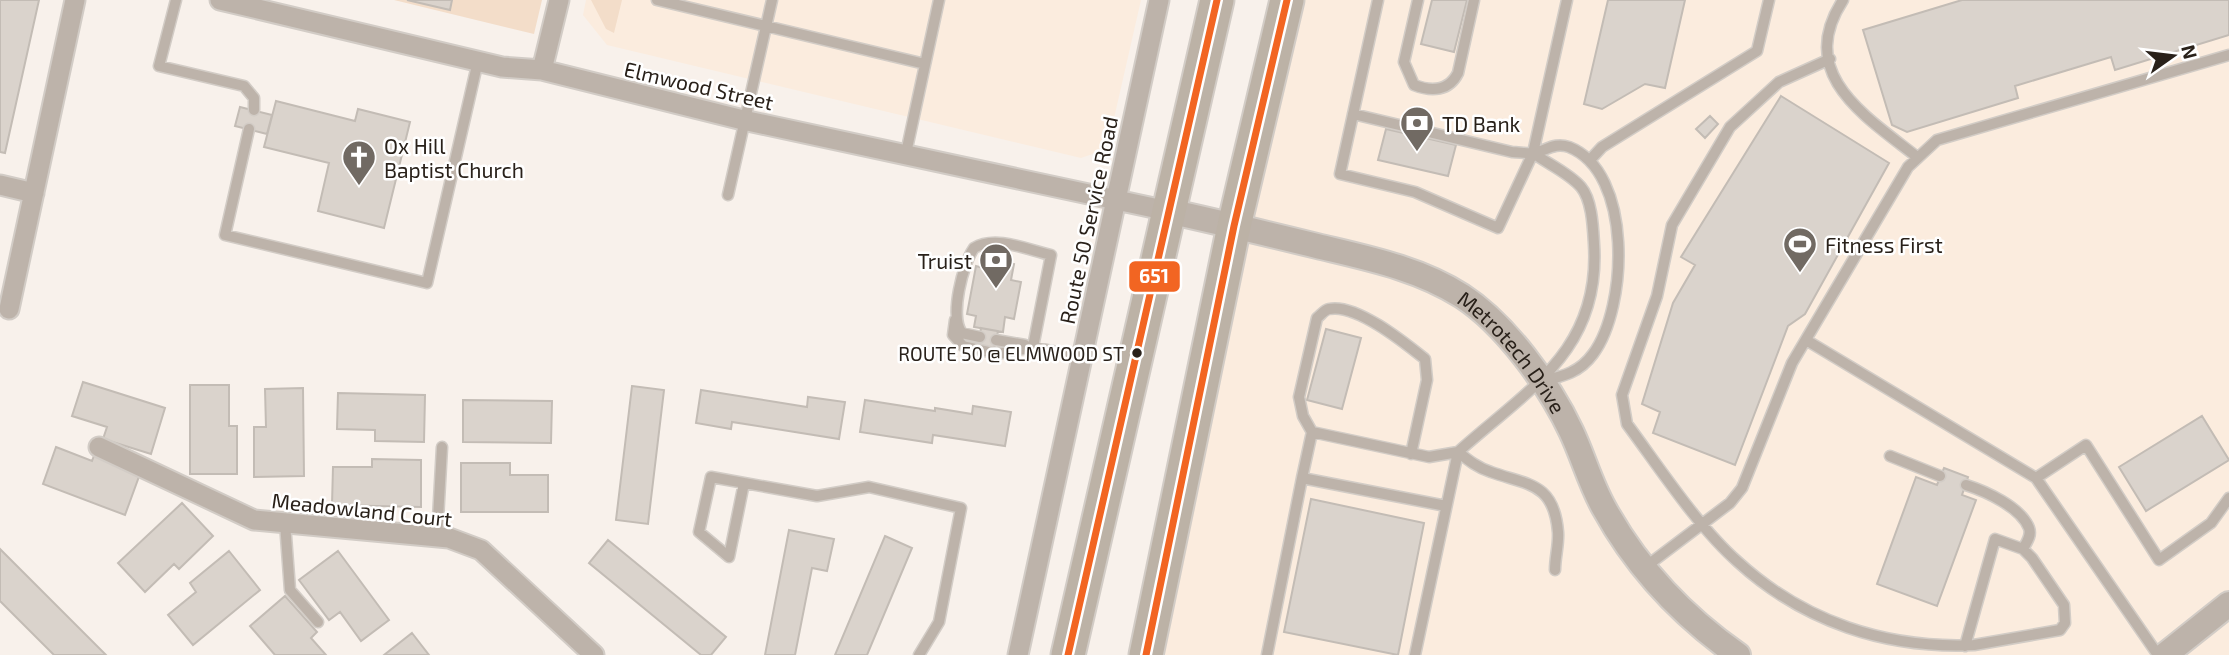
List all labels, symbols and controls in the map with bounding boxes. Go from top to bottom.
north arrow [2138,21,2208,91]
text: N [2177,42,2203,61]
street label: Elmwood Street [622,56,776,114]
bank icon: TD Bank [1398,104,1436,153]
place label: TD Bank [1442,111,1521,136]
street label: Route 50 Service Road [1054,114,1122,326]
place label: Ox Hill Baptist Church [384,133,524,182]
church icon: Ox Hill Baptist Church [340,138,378,187]
sports icon: Fitness First [1781,225,1819,274]
place label: Fitness First [1825,232,1943,257]
bank icon: Truist [977,241,1015,290]
place label: Truist [917,248,972,273]
line badge: 651 [1128,260,1181,293]
text: 651 [1139,264,1169,287]
street label: Metrotech Drive [1454,285,1572,417]
place label: ROUTE 50 @ ELMWOOD ST [898,342,1124,365]
marker: ROUTE 50 @ ELMWOOD ST [1130,346,1144,360]
street label: Meadowland Court [270,487,454,531]

